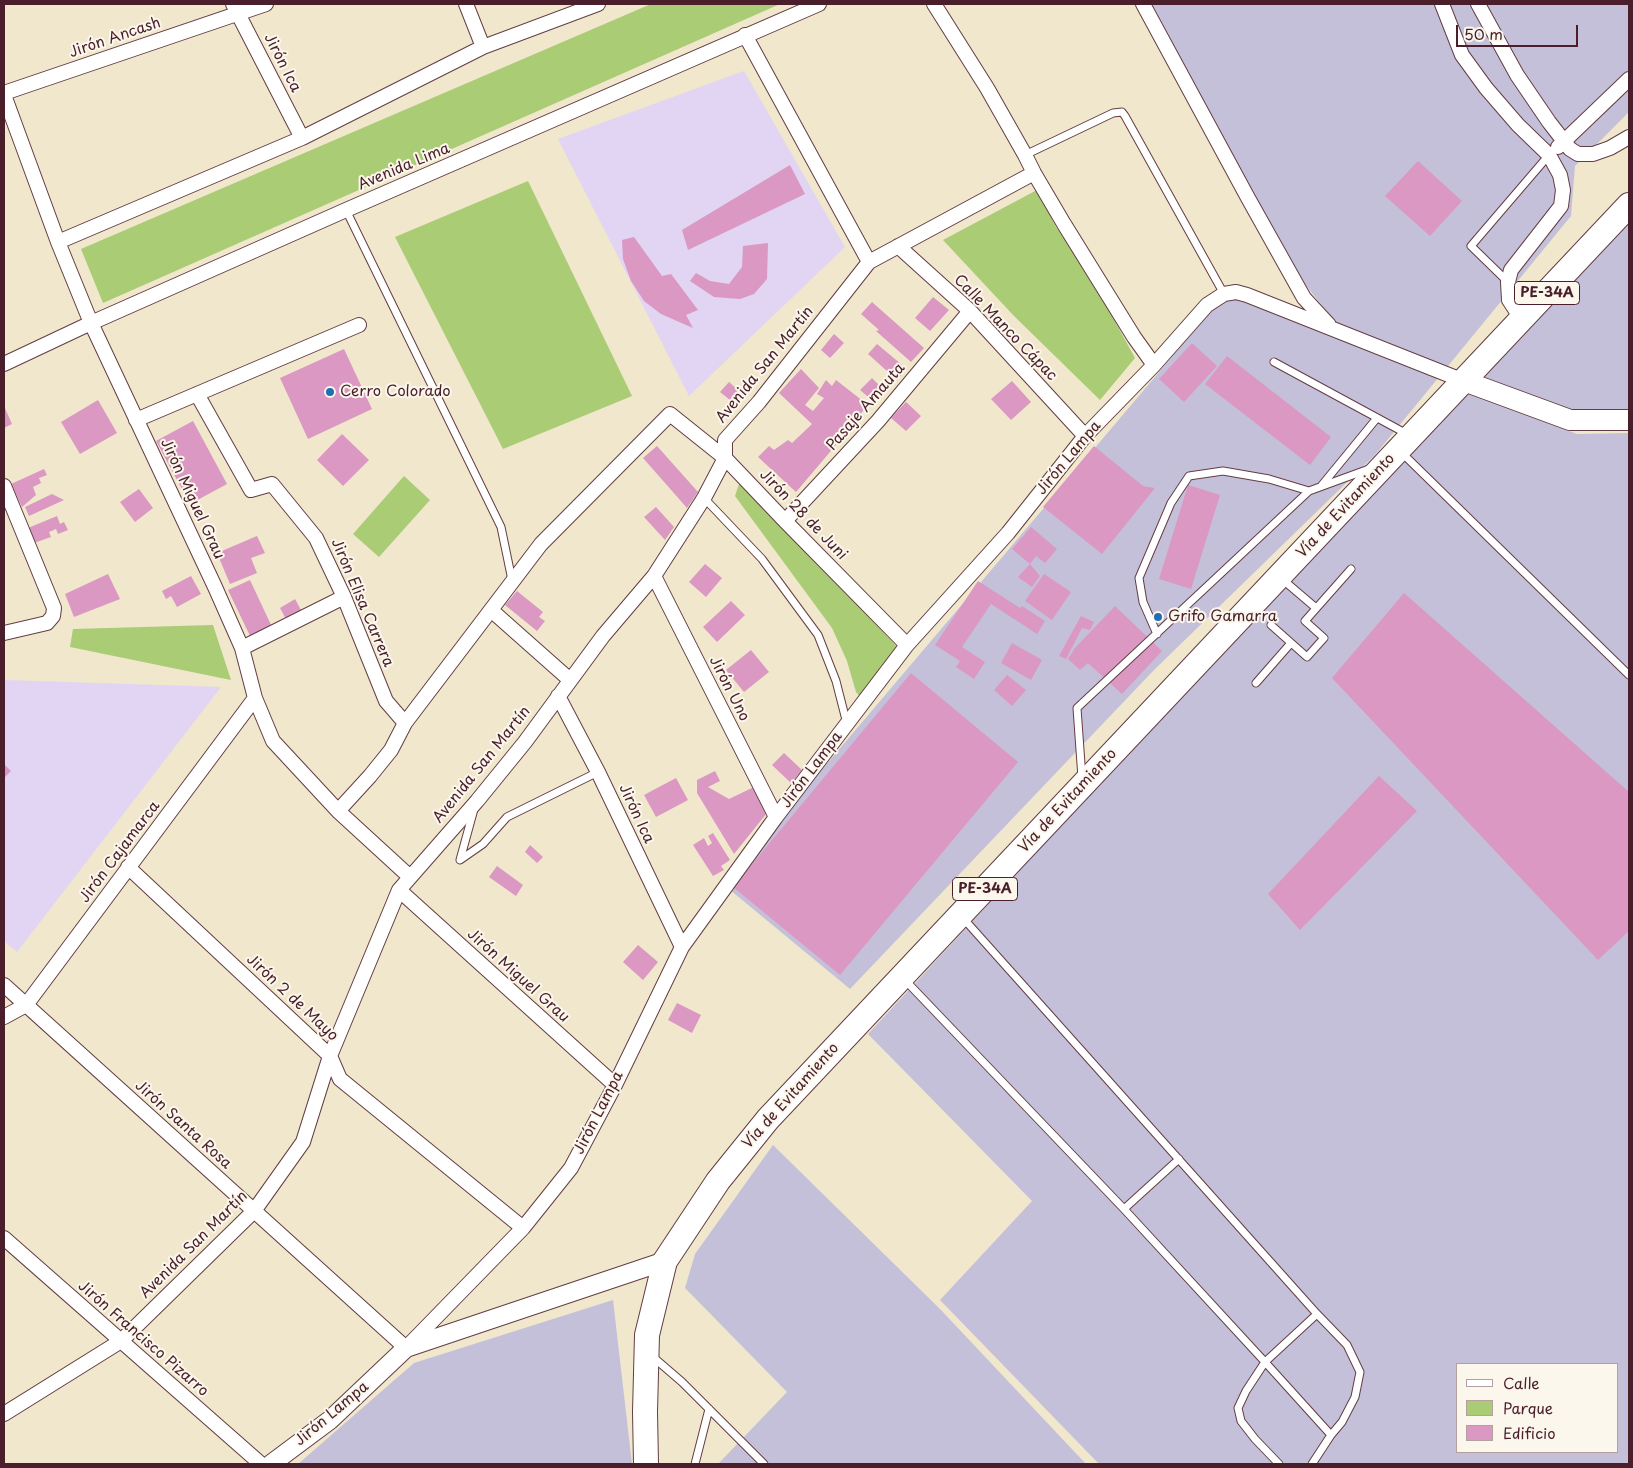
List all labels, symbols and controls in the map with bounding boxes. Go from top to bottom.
street label: Jirón Ancash [67,14,163,62]
scale bar [1458,15,1580,47]
text: 50 m [1464,22,1503,45]
street label: Jirón Ica [260,31,304,95]
street label: Avenida Lima [355,140,453,194]
street label: Calle Manco Cápac [950,271,1060,385]
road number: PE-34A [1514,282,1580,304]
street label: Avenida San Martín [712,303,818,427]
street label: Pasaje Amauta [823,359,909,455]
place label: Cerro Colorado [340,383,451,401]
marker: Cerro Colorado [324,386,336,398]
street label: Jirón Lampa [1033,417,1105,499]
street label: Jirón Miguel Grau [156,436,228,562]
street label: Vía de Evitamiento [1293,450,1399,562]
street label: Jirón 28 de Juni [755,466,851,564]
street label: Jirón Elisa Carrera [327,536,397,670]
place label: Grifo Gamarra [1168,608,1277,626]
marker: Grifo Gamarra [1152,611,1164,623]
street label: Jirón Uno [705,654,753,724]
street label: Avenida San Martín [429,703,535,827]
street label: Jirón Lampa [777,728,847,812]
street label: Vía de Evitamiento [1015,745,1121,857]
street label: Jirón Ica [614,782,658,846]
street label: Jirón Cajamarca [76,798,164,906]
road number: PE-34A [952,878,1018,901]
street label: Jirón Miguel Grau [463,925,573,1027]
street label: Jirón 2 de Mayo [242,951,342,1045]
street label: Vía de Evitamiento [739,1040,843,1152]
street label: Jirón Lampa [570,1068,628,1158]
street label: Jirón Santa Rosa [131,1077,235,1173]
street label: Avenida San Martín [136,1187,252,1303]
street label: Jirón Francisco Pizarro [74,1277,212,1401]
legend [1456,1363,1618,1453]
text: Calle [1503,1371,1540,1394]
street label: Jirón Lampa [291,1378,373,1450]
text: Parque [1503,1396,1553,1419]
text: Edificio [1503,1421,1556,1444]

